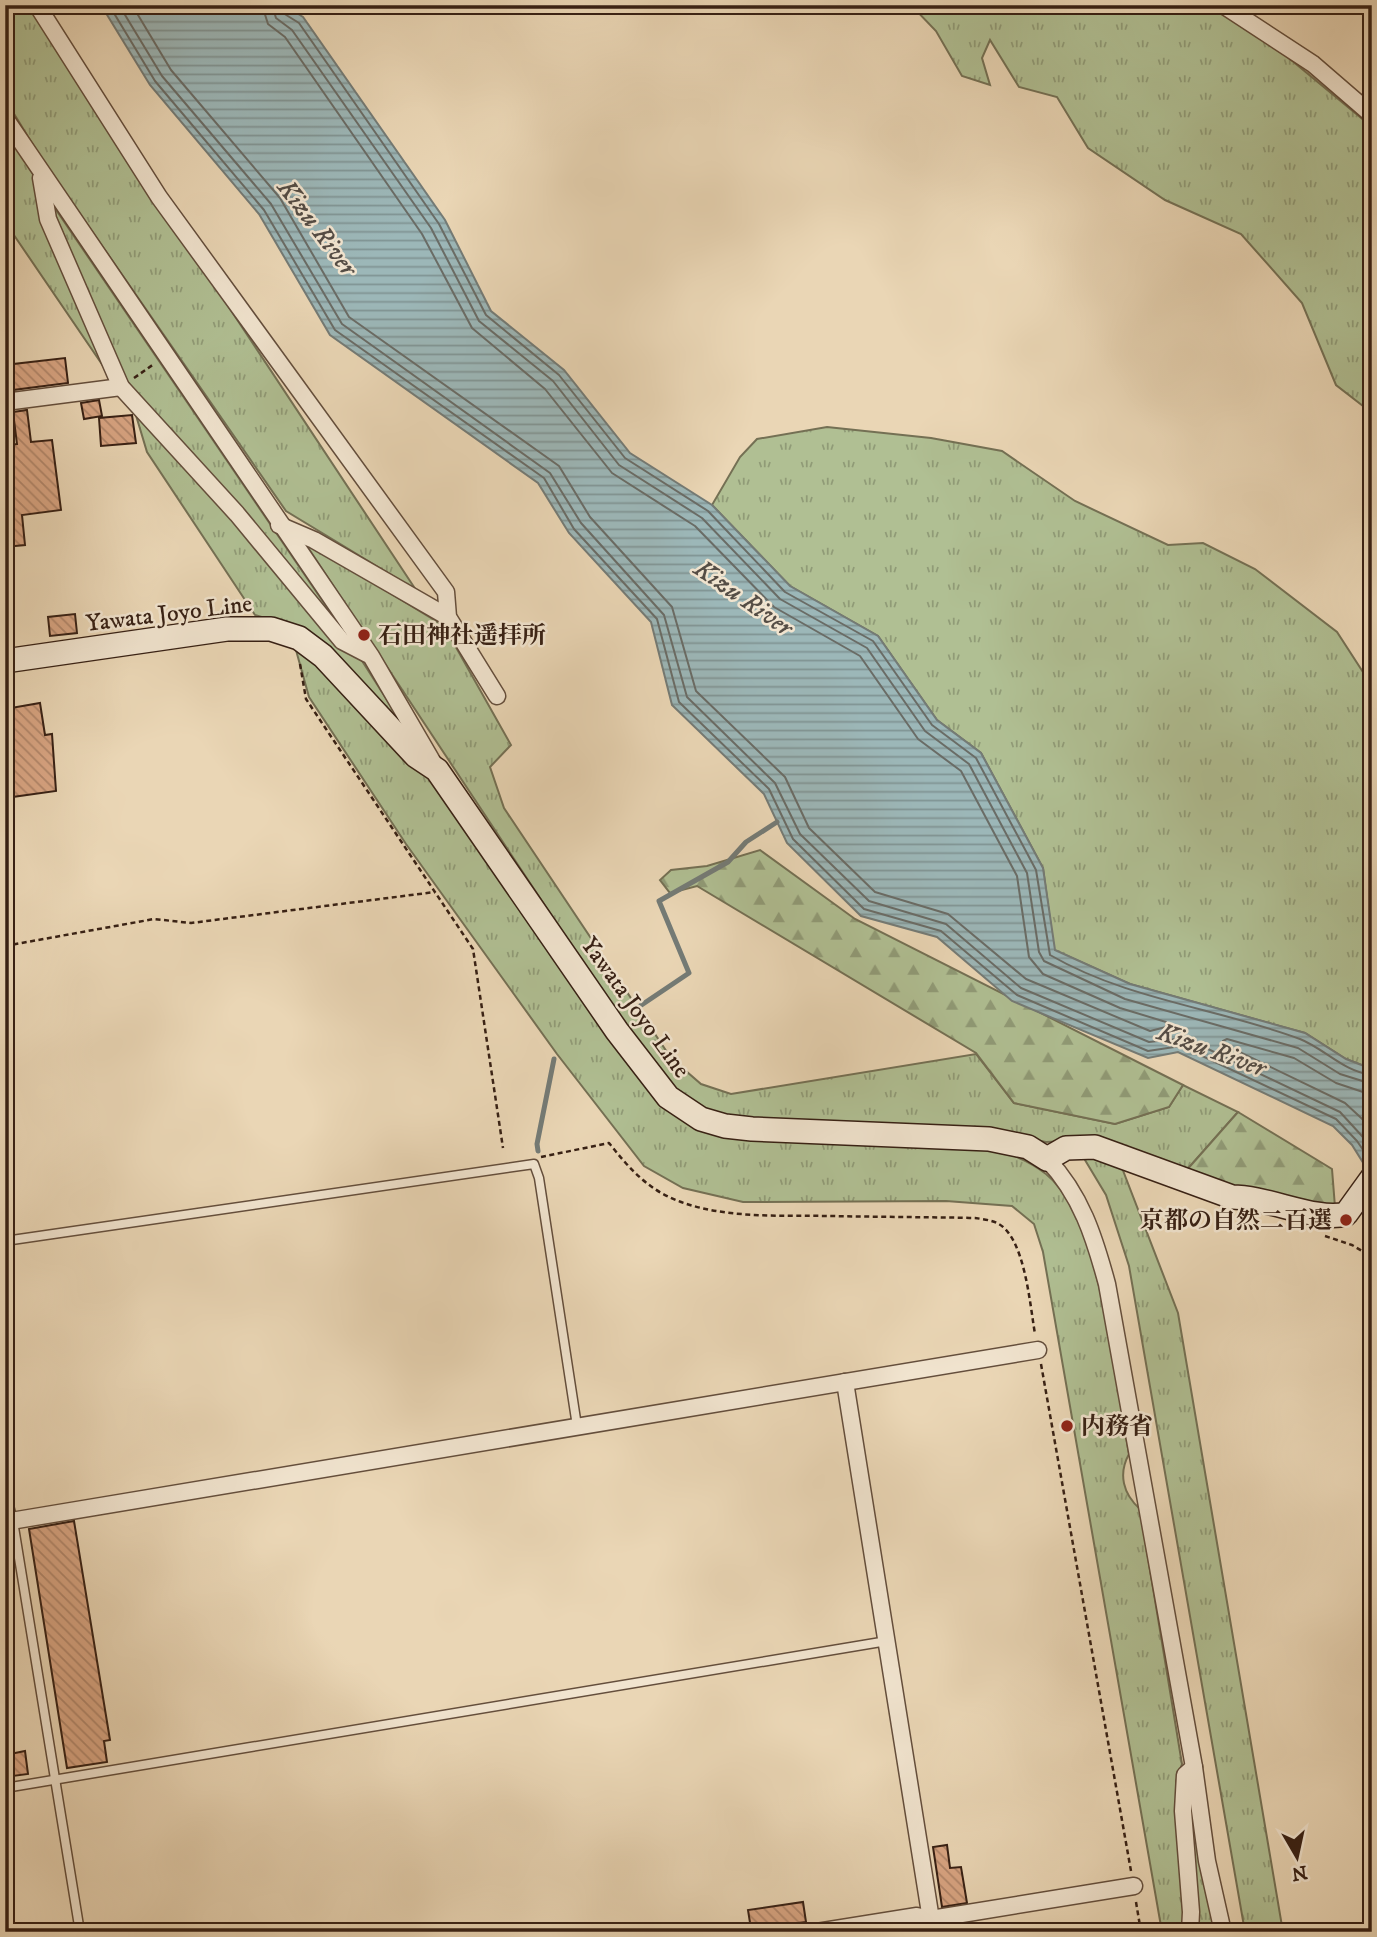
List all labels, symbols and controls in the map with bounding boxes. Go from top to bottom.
water label: Kizu River [269,172,365,284]
water label: Kizu River [687,552,800,645]
street label: Yawata Joyo Line [84,589,254,639]
place label: 石田神社遥拝所 [378,621,546,651]
marker: 石田神社遥拝所 [356,627,372,643]
street label: Yawata Joyo Line [574,931,696,1084]
water label: Kizu River [1152,1015,1272,1086]
place label: 京都の自然二百選 [1140,1206,1332,1236]
marker: 京都の自然二百選 [1338,1212,1354,1228]
place label: 内務省 [1081,1412,1153,1442]
marker: 内務省 [1059,1418,1075,1434]
north arrow [1262,1822,1332,1892]
text: N [1290,1860,1309,1885]

